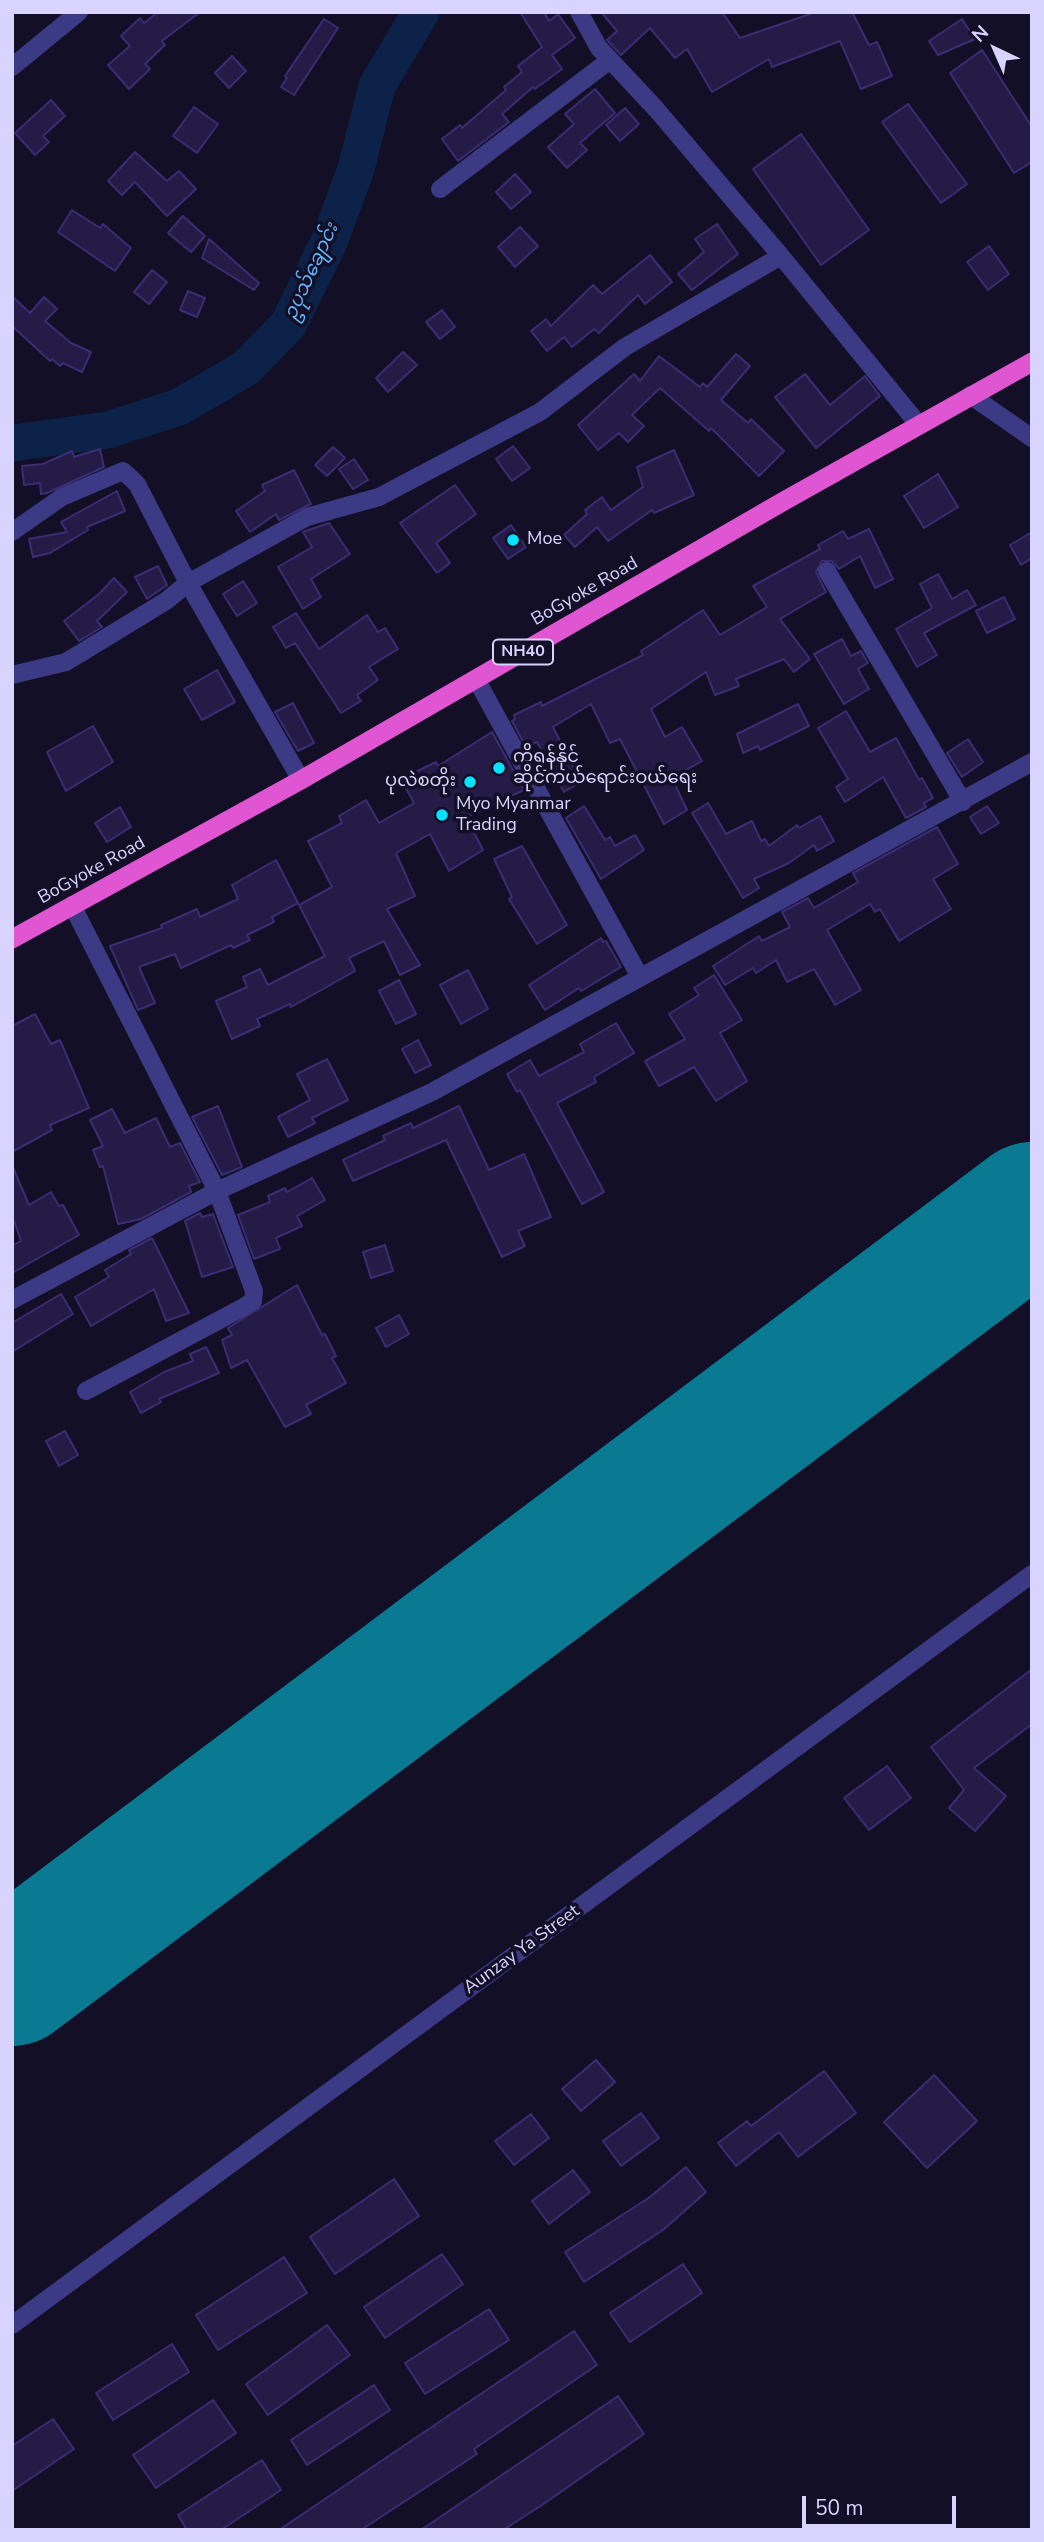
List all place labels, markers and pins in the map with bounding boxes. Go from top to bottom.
place label: Moe [527,529,562,551]
marker: Moe [505,532,521,548]
place label: ကိုရန်နိုင် ဆိုင်ကယ်ရောင်းဝယ်ရေး [513,747,697,790]
marker: ကိုရန်နိုင် ဆိုင်ကယ်ရောင်းဝယ်ရေး [491,760,507,776]
place label: ပုလဲစတိုး [385,771,456,793]
marker: ပုလဲစတိုး [462,774,478,790]
place label: Myo Myanmar Trading [456,794,571,836]
marker: Myo Myanmar Trading [434,807,450,823]

